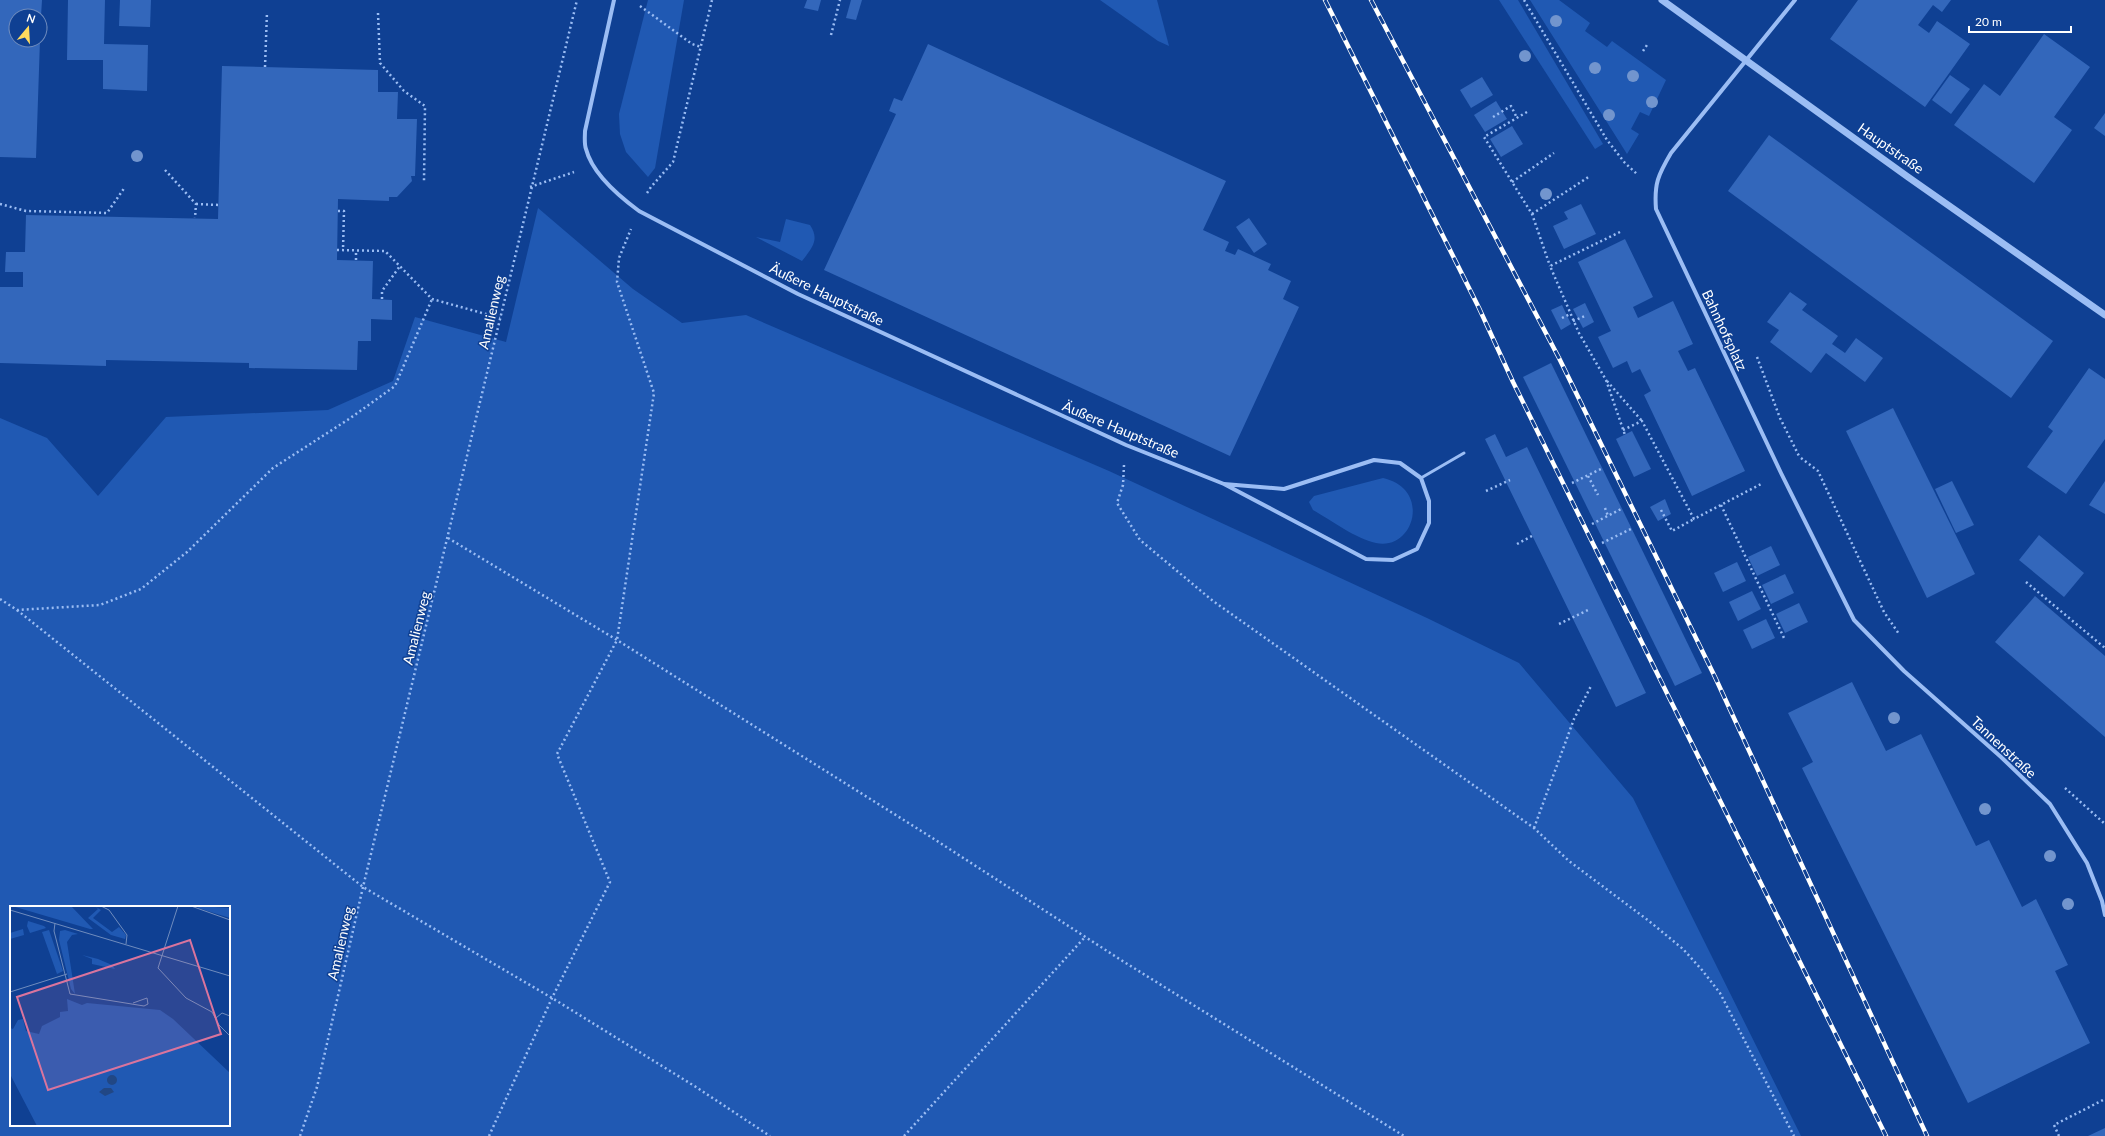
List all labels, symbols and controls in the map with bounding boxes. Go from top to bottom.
north arrow [8,8,48,48]
scale bar [1969,8,2071,34]
text: N [25,11,37,26]
text: 20 m [1975,14,2002,29]
street label: Hauptstraße [1855,119,1927,177]
street label: Äußere Hauptstraße [767,259,887,329]
street label: Amalienweg [474,273,508,351]
street label: Bahnhofsplatz [1699,287,1751,373]
street label: Äußere Hauptstraße [1060,397,1182,461]
street label: Amalienweg [399,589,433,667]
street label: Tannenstraße [1968,712,2040,782]
street label: Amalienweg [323,904,357,982]
inset map [10,906,230,1126]

